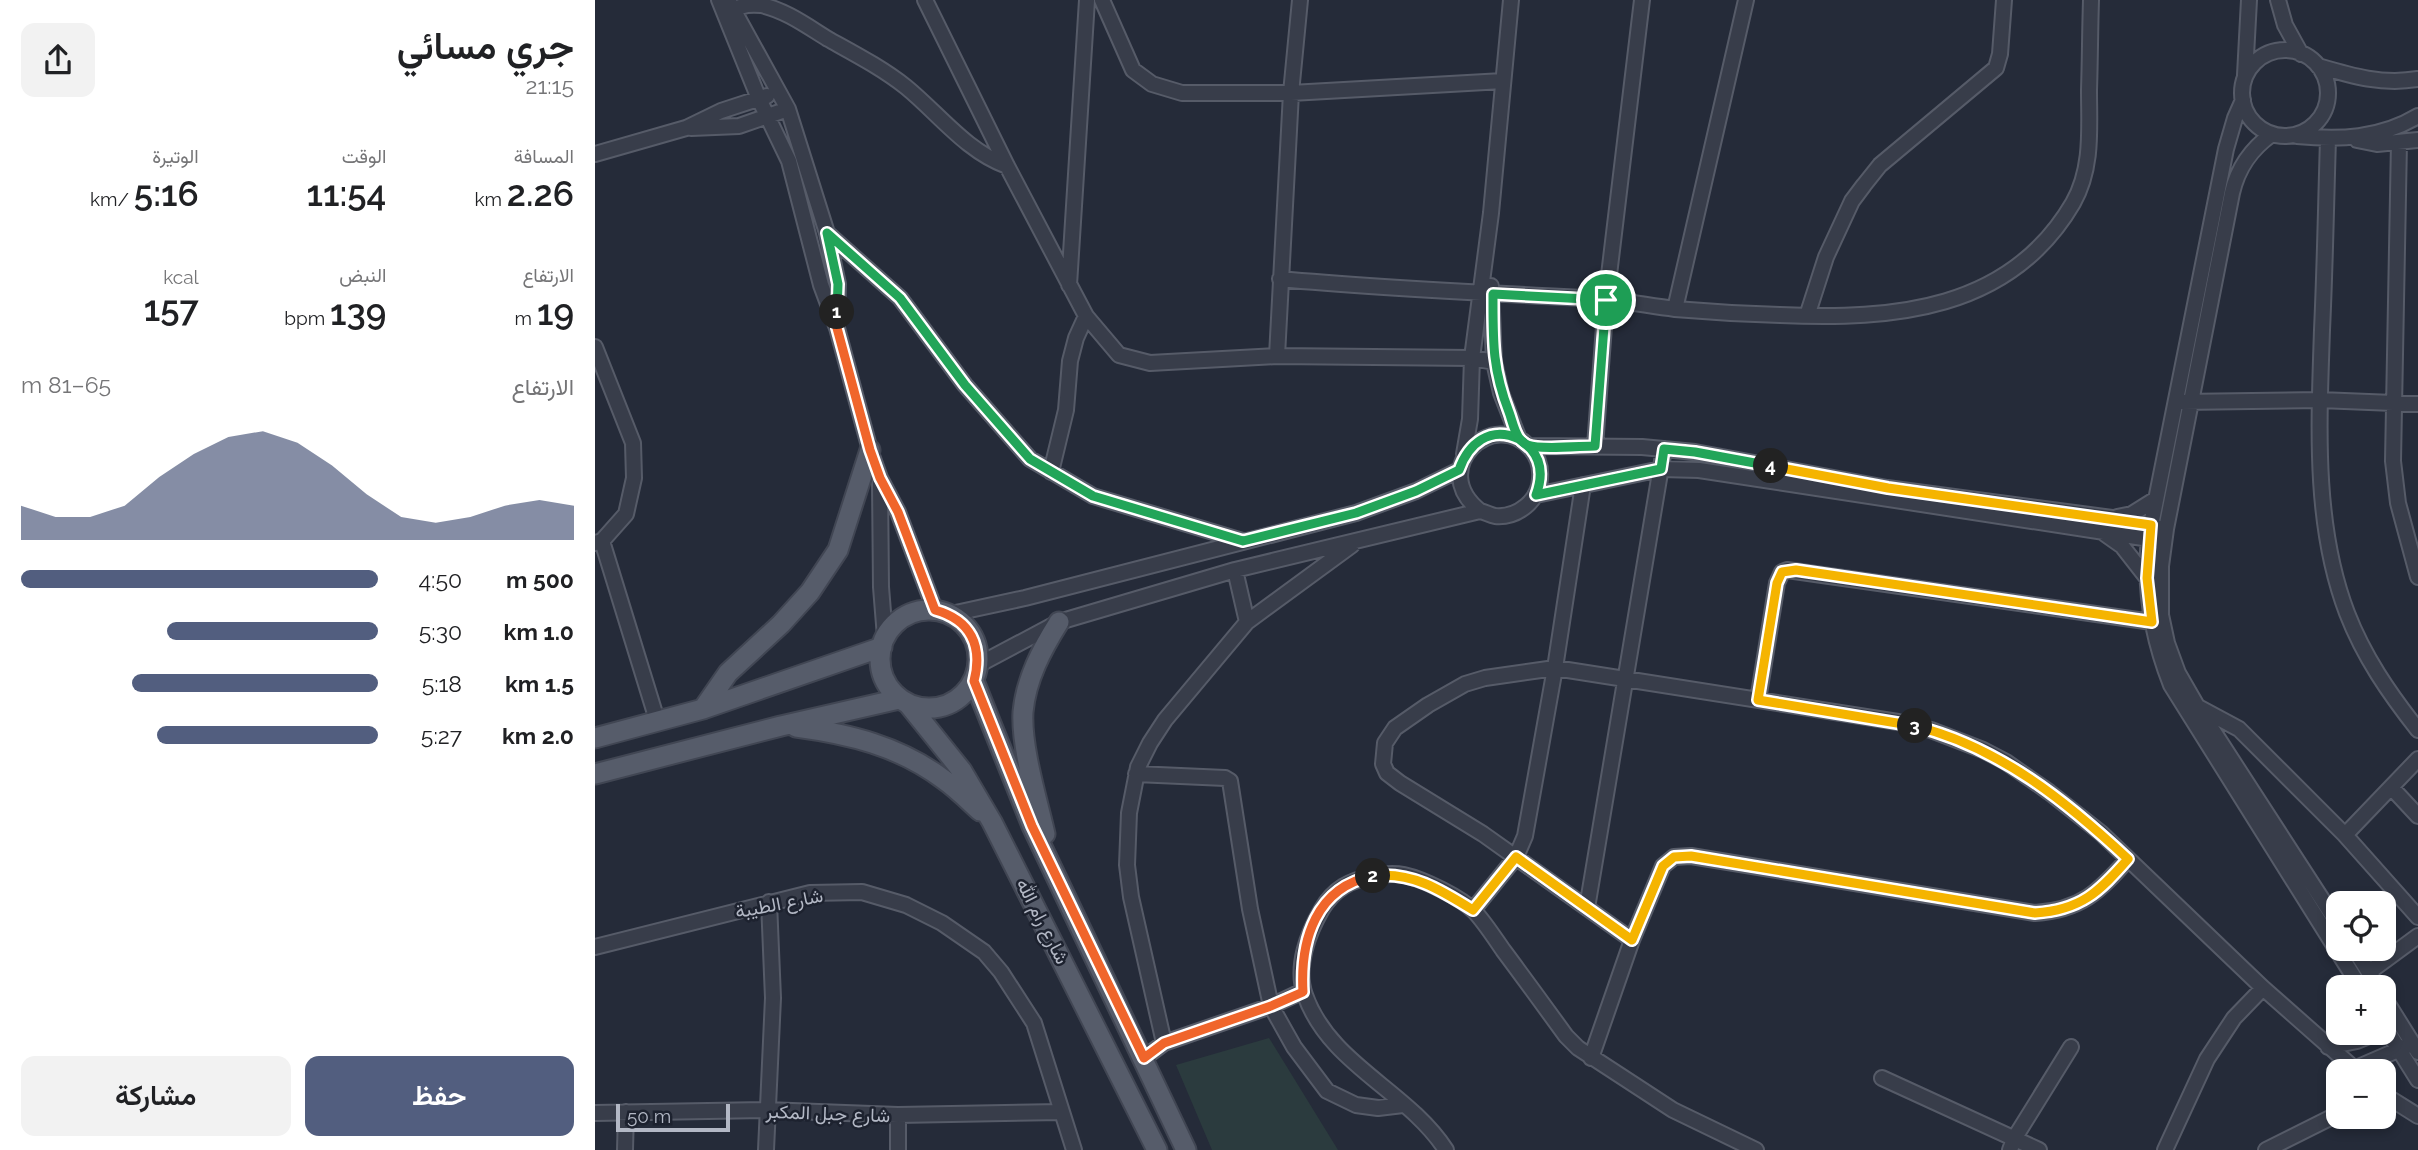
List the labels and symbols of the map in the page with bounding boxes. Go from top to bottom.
pin [1576,270,1636,330]
pin: 1 [819,294,855,330]
pin: 4 [1753,448,1789,484]
pin: 3 [1897,708,1933,744]
pin: 2 [1355,858,1391,894]
street label: شارع رام الله [1010,875,1074,968]
street label: شارع الطيبة [733,884,825,924]
street label: شارع جبل المكبر [764,1100,891,1128]
scale bar [616,1101,730,1133]

